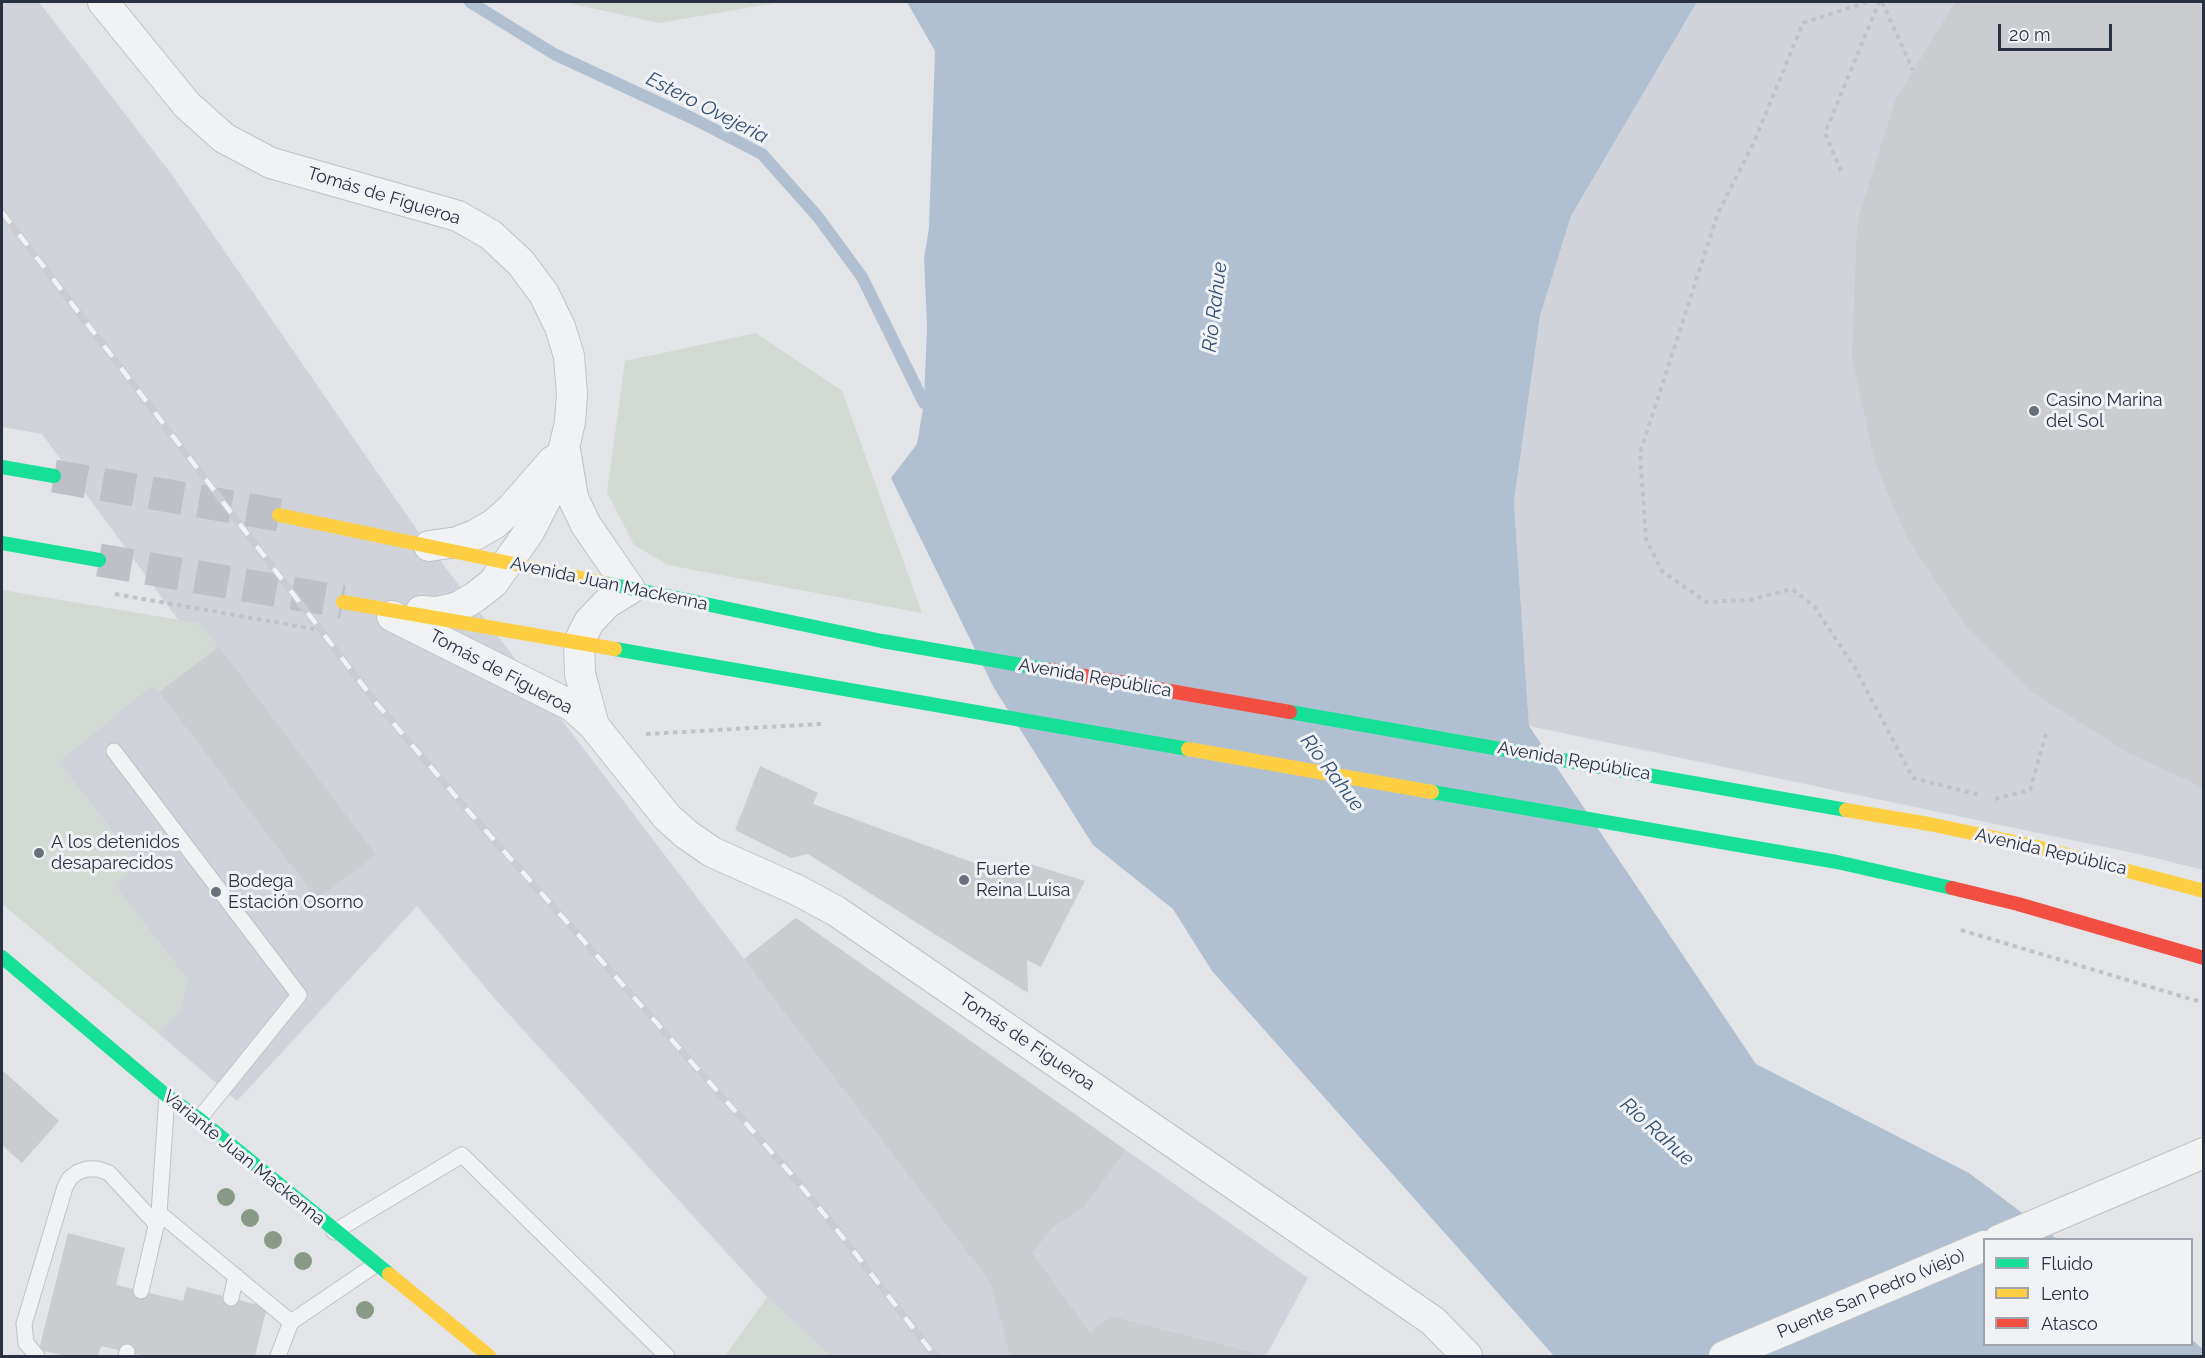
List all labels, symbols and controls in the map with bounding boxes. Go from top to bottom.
scale bar [2001,12,2115,50]
text: 20 m [2009,24,2051,45]
water label: Estero Ovejeria [642,67,772,149]
street label: Tomás de Figueroa [305,162,463,230]
water label: Río Rahue [1198,261,1232,353]
place label: Casino Marina del Sol [2046,390,2163,432]
marker: Casino Marina del Sol [2027,404,2041,418]
street label: Avenida Juan Mackenna [508,553,710,615]
street label: Tomás de Figueroa [426,625,576,719]
street label: Avenida República [1017,654,1173,702]
water label: Río Rahue [1295,730,1369,816]
street label: Avenida República [1496,737,1652,785]
street label: Avenida República [1973,824,2129,880]
place label: A los detenidos desaparecidos [51,832,180,874]
marker: A los detenidos desaparecidos [32,846,46,860]
place label: Fuerte Reina Luisa [976,859,1070,902]
place label: Bodega Estación Osorno [228,871,364,914]
marker: Fuerte Reina Luisa [957,873,971,887]
marker: Bodega Estación Osorno [209,885,223,899]
street label: Tomás de Figueroa [955,989,1099,1095]
street label: Variante Juan Mackenna [159,1086,329,1230]
water label: Río Rahue [1615,1093,1699,1171]
legend [1983,1238,2193,1346]
street label: Puente San Pedro (viejo) [1774,1245,1968,1343]
text: Fluido [2041,1253,2093,1274]
text: Lento [2041,1283,2089,1304]
text: Atasco [2041,1313,2098,1334]

